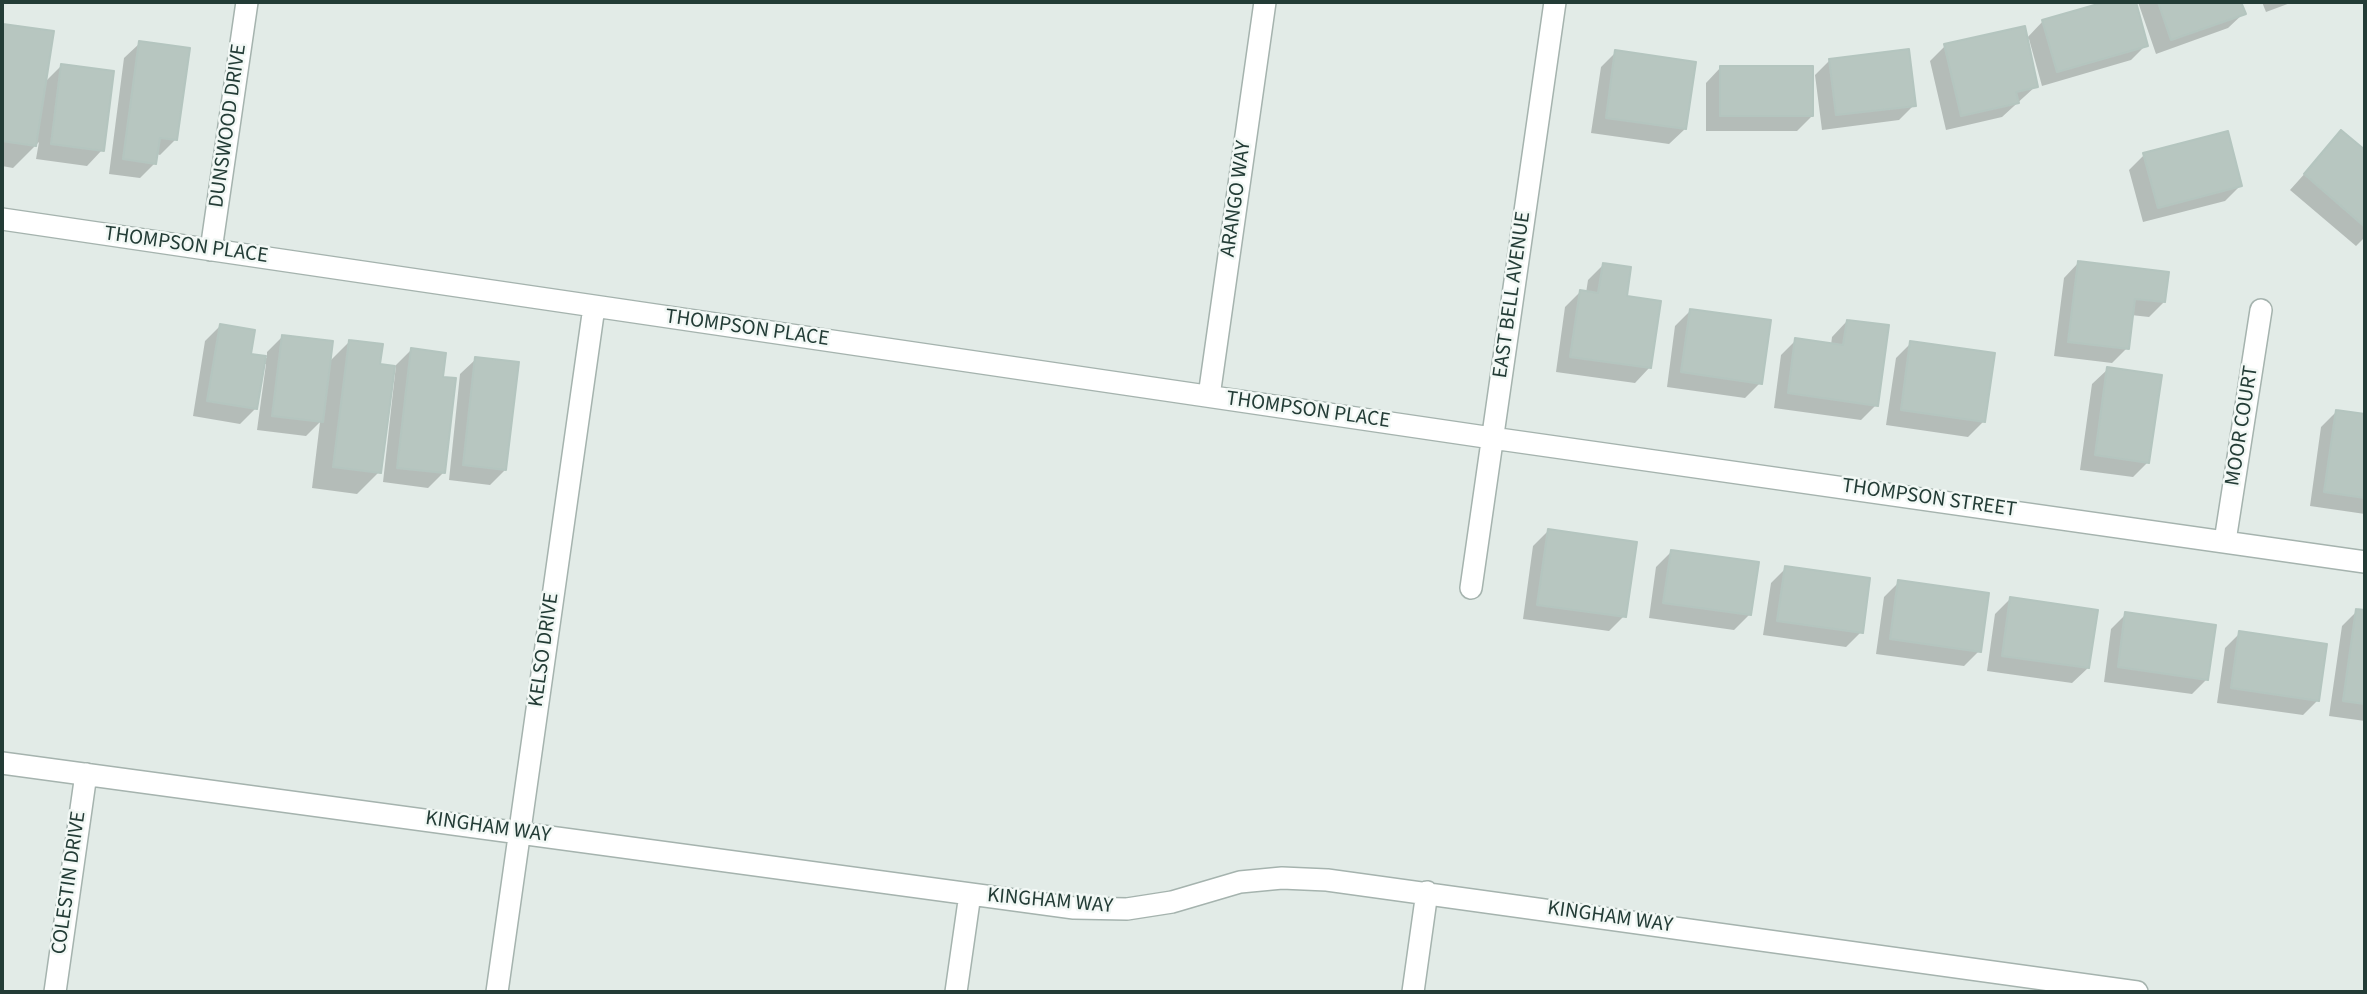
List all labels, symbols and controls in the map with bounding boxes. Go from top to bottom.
street label: DUNSWOOD DRIVE [205,43,253,209]
street label: ARANGO WAY [1216,139,1258,259]
street label: EAST BELL AVENUE [1489,210,1537,380]
street label: THOMPSON PLACE [102,222,270,270]
street label: THOMPSON PLACE [663,305,831,353]
street label: MOOR COURT [2221,364,2265,488]
street label: THOMPSON PLACE [1224,387,1392,435]
street label: THOMPSON STREET [1840,474,2018,524]
street label: KELSO DRIVE [525,592,565,708]
street label: KINGHAM WAY [424,807,552,849]
street label: COLESTIN DRIVE [47,810,93,956]
street label: KINGHAM WAY [986,884,1114,920]
street label: KINGHAM WAY [1546,897,1674,939]

